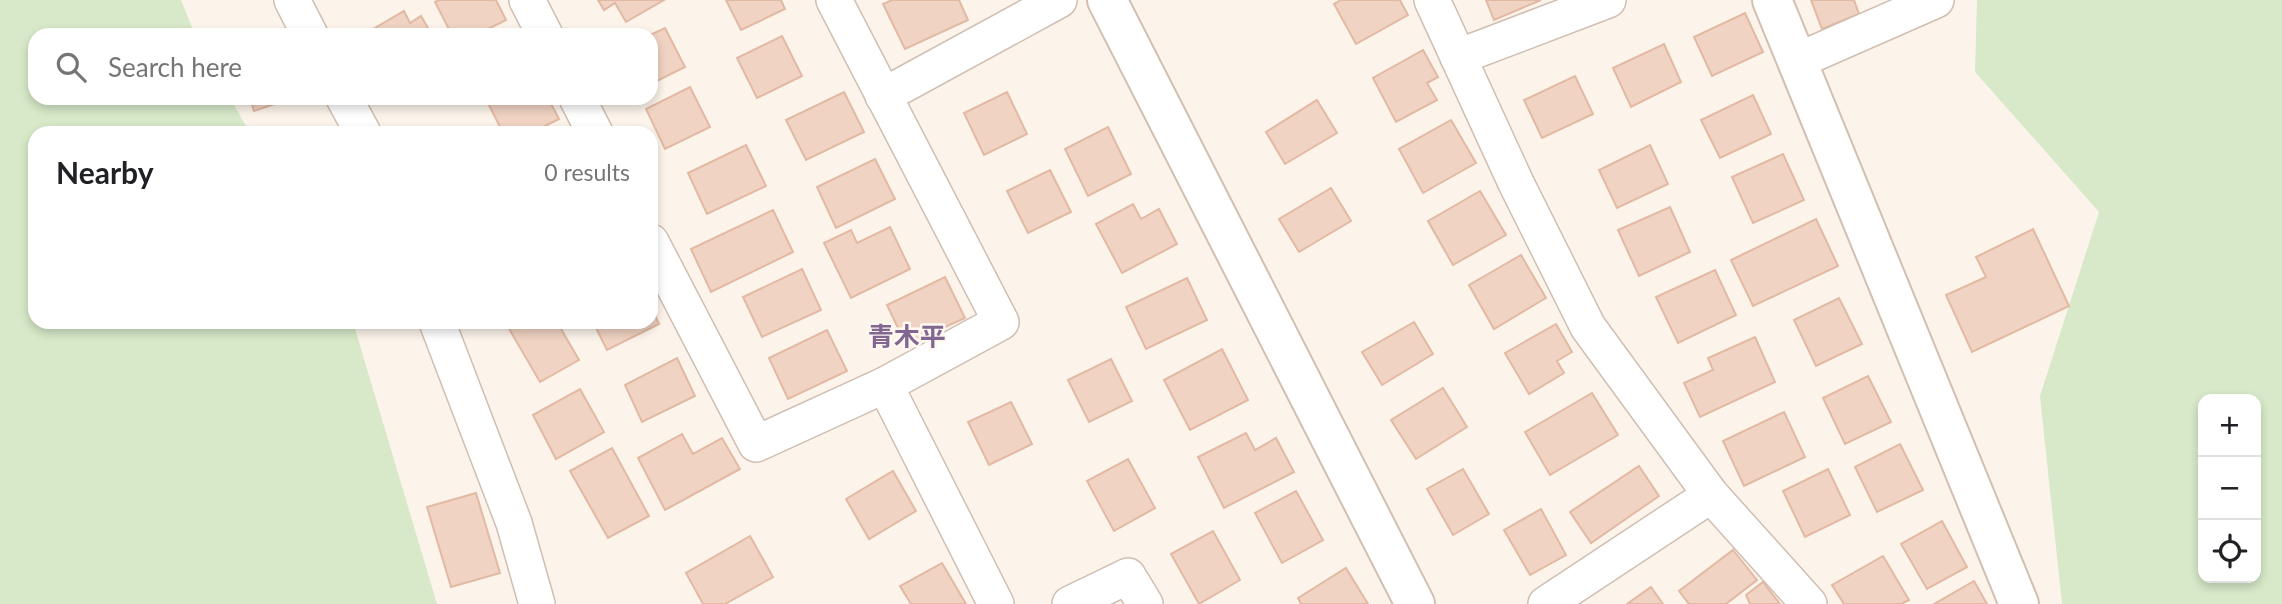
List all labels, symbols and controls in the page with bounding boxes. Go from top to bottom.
search box [28,28,658,105]
icon: search [52,48,90,86]
text: Search here [108,51,242,83]
text: Nearby [56,154,154,190]
text: 0 results [544,158,630,186]
district label: 青木平 [868,320,946,352]
map controls [2198,394,2261,583]
button: + [2198,394,2261,457]
button: − [2198,457,2261,520]
button: locate [2198,520,2261,583]

